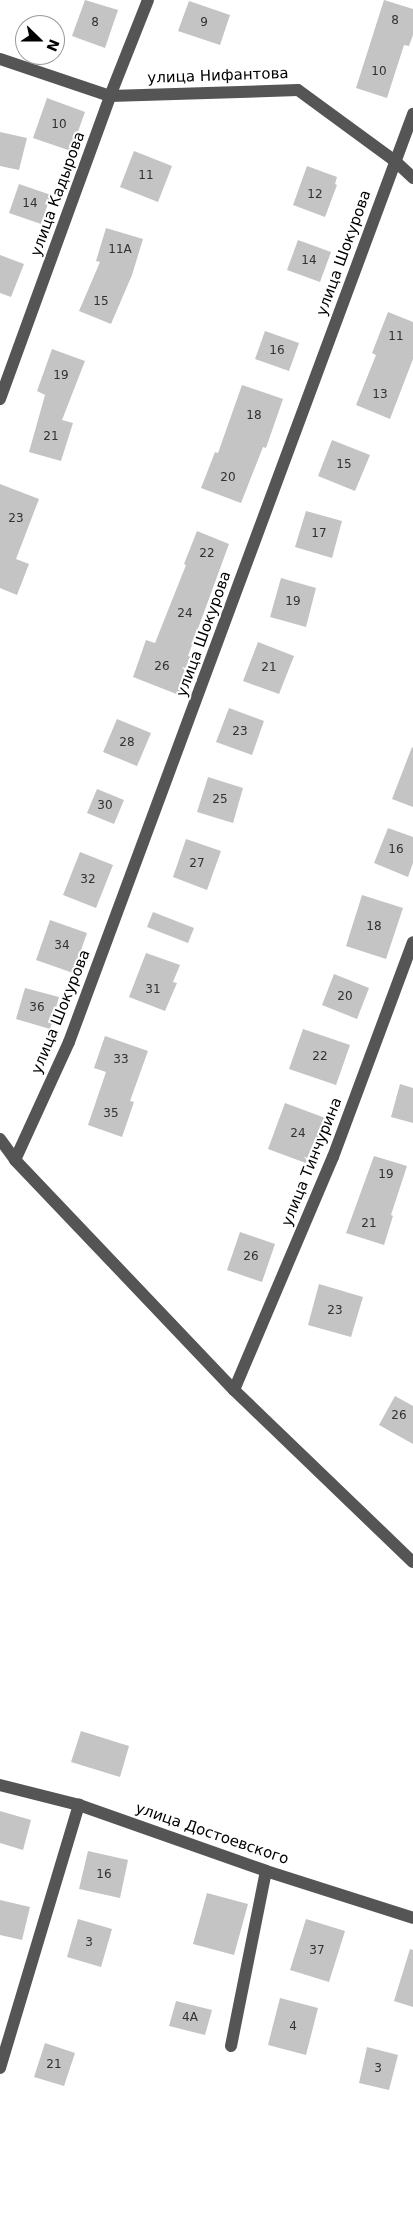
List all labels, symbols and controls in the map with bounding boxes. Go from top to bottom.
house number: 8 [391,14,399,28]
north arrow [15,15,65,65]
house number: 8 [91,16,99,30]
house number: 9 [200,16,208,30]
text: N [43,37,63,54]
street label: улица Нифантова [147,65,289,87]
house number: 10 [371,65,387,79]
house number: 10 [51,118,67,132]
street label: улица Кадырова [27,129,89,259]
house number: 11 [138,169,154,183]
house number: 12 [307,188,323,202]
street label: улица Шокурова [313,188,375,318]
house number: 14 [22,197,38,211]
house number: 11А [108,243,132,257]
house number: 14 [301,254,317,268]
house number: 15 [93,295,109,309]
house number: 11 [388,330,404,344]
house number: 16 [269,344,285,358]
house number: 19 [53,369,69,383]
house number: 13 [372,388,388,402]
house number: 18 [246,409,262,423]
house number: 21 [43,430,59,444]
house number: 15 [336,458,352,472]
house number: 20 [220,471,236,485]
house number: 23 [8,512,24,526]
house number: 17 [311,527,327,541]
house number: 22 [199,547,215,561]
street label: улица Шокурова [173,569,235,699]
house number: 19 [285,595,301,609]
house number: 24 [177,607,193,621]
house number: 26 [154,660,170,674]
house number: 21 [261,661,277,675]
house number: 23 [232,725,248,739]
house number: 28 [119,736,135,750]
house number: 25 [212,793,228,807]
house number: 30 [97,799,113,813]
house number: 16 [388,843,404,857]
house number: 27 [189,857,205,871]
house number: 32 [80,873,96,887]
house number: 18 [366,920,382,934]
house number: 34 [54,939,70,953]
street label: улица Шокурова [28,947,94,1077]
house number: 31 [145,983,161,997]
house number: 20 [337,990,353,1004]
house number: 36 [29,1001,45,1015]
house number: 22 [312,1050,328,1064]
house number: 33 [113,1053,129,1067]
street label: улица Тинчурина [278,1095,346,1229]
house number: 35 [103,1107,119,1121]
house number: 24 [290,1127,306,1141]
house number: 19 [378,1168,394,1182]
house number: 21 [361,1217,377,1231]
house number: 26 [243,1250,259,1264]
house number: 23 [327,1304,343,1318]
house number: 26 [391,1409,407,1423]
street label: улица Достоевского [133,1799,291,1869]
house number: 16 [96,1868,112,1882]
house number: 3 [85,1936,93,1950]
house number: 37 [309,1944,325,1958]
house number: 4А [182,2011,198,2025]
house number: 4 [289,2020,297,2034]
house number: 21 [46,2058,62,2072]
house number: 3 [374,2062,382,2076]

